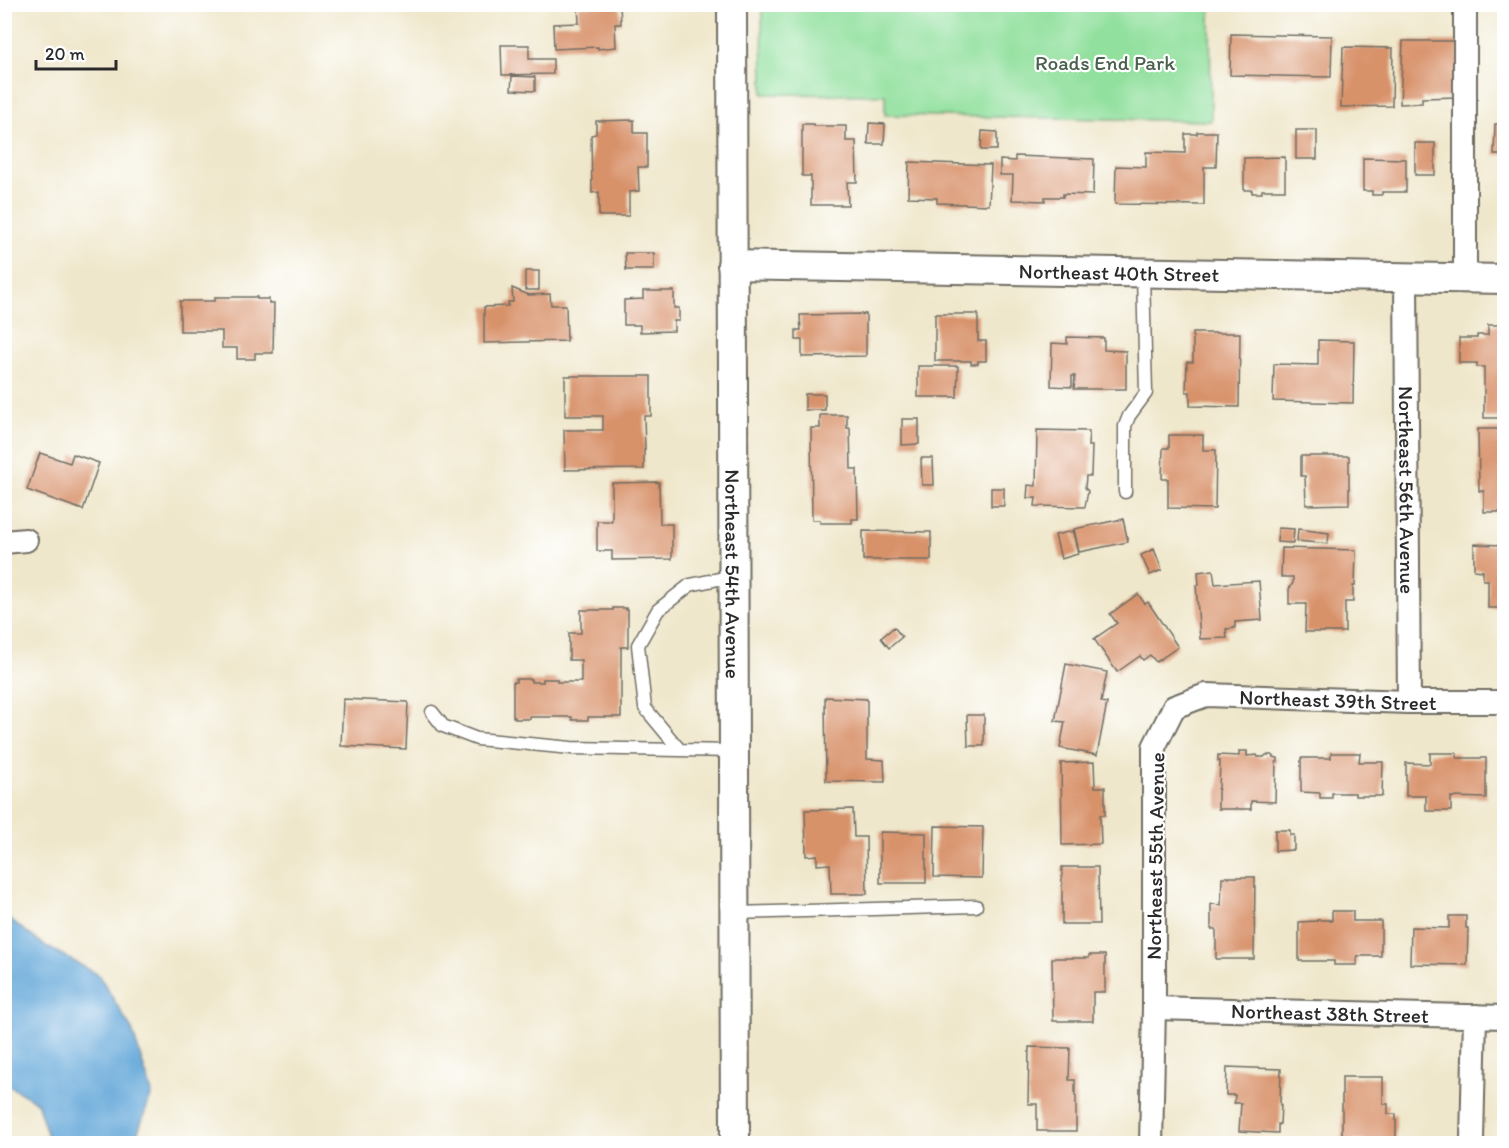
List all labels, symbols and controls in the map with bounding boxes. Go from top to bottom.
scale bar [36,33,116,71]
text: 20 m [45,43,85,65]
park label: Roads End Park [1035,50,1175,75]
street label: Northeast 40th Street [1018,258,1220,286]
street label: Northeast 56th Avenue [1394,386,1421,594]
street label: Northeast 54th Avenue [721,469,746,679]
street label: Northeast 39th Street [1239,684,1437,715]
street label: Northeast 55th Avenue [1141,752,1169,960]
street label: Northeast 38th Street [1231,997,1429,1028]

